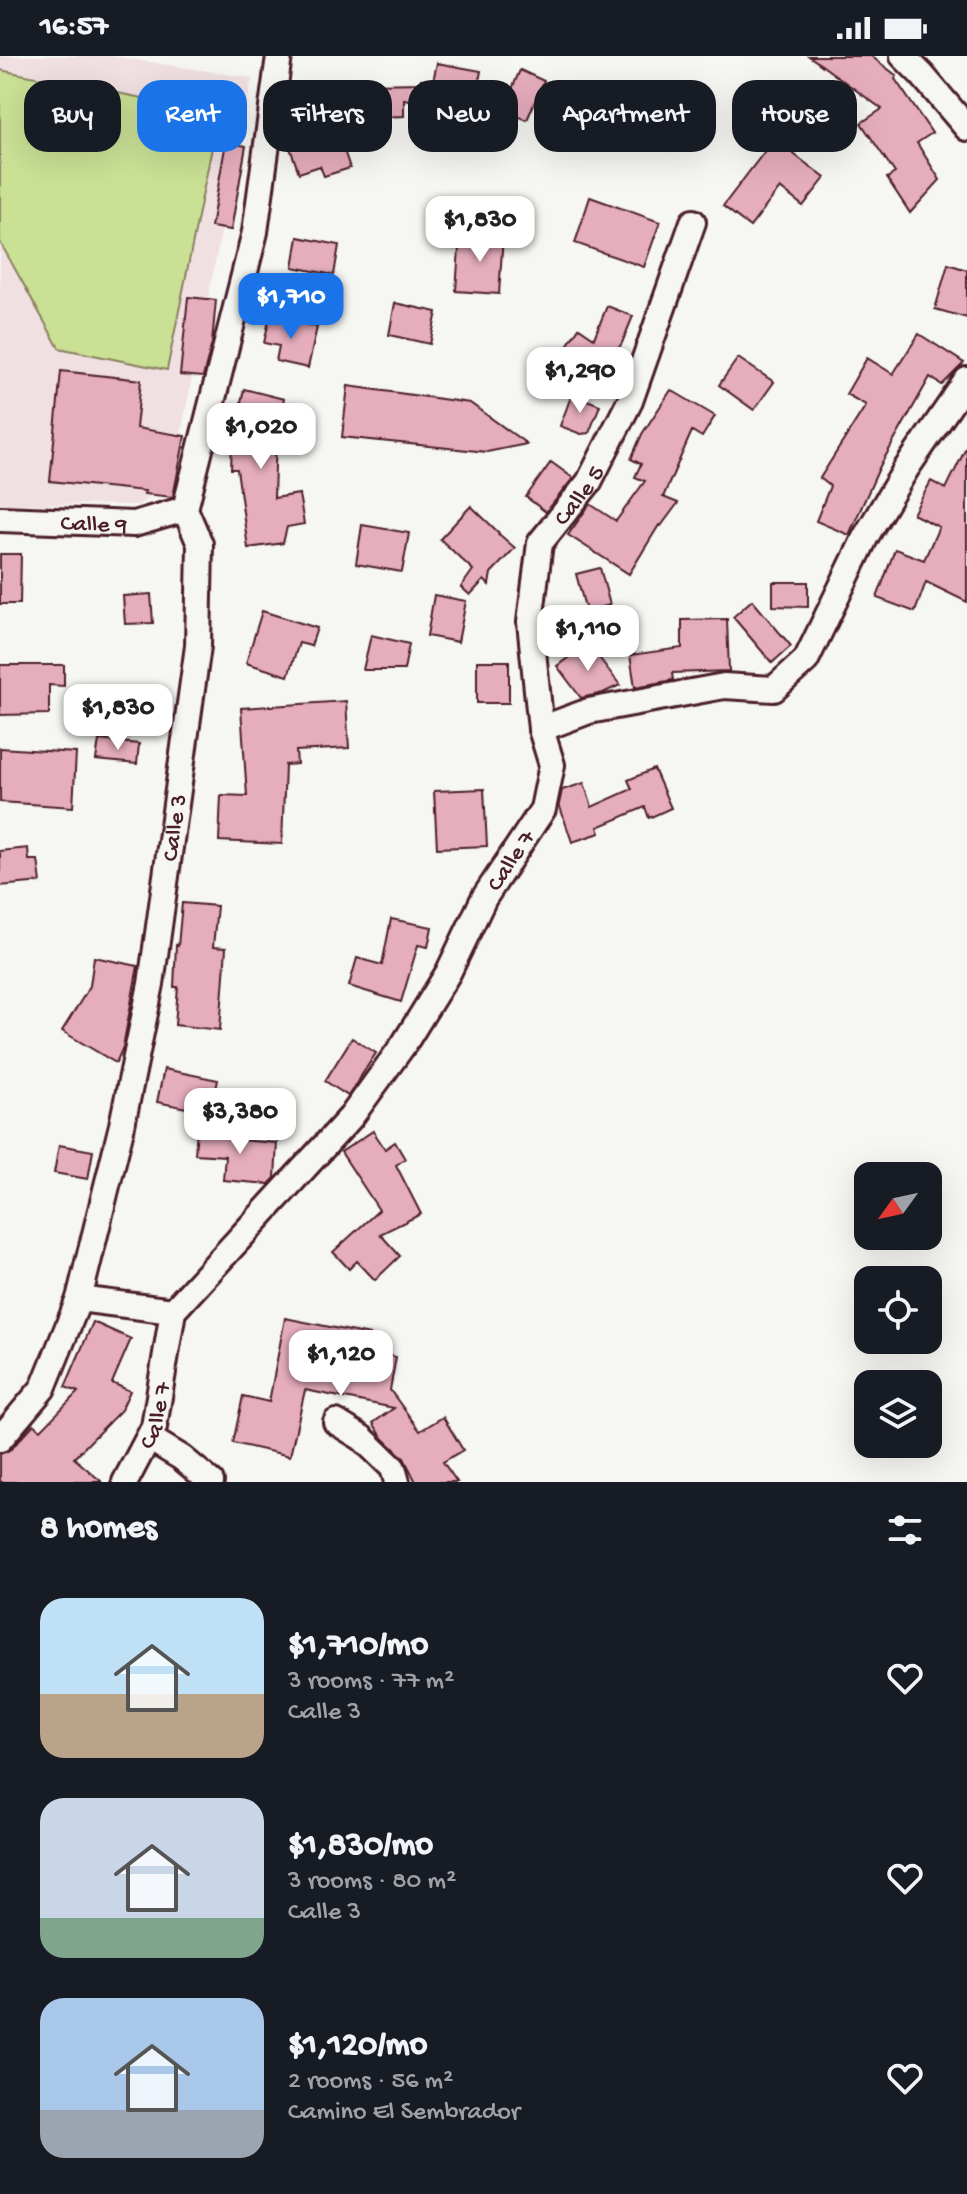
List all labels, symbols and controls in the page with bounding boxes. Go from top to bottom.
text: 16:57 [40,11,108,46]
chip: Buy [24,80,121,152]
chip: Rent [137,80,247,152]
chip: Filters [263,80,392,152]
chip: New [408,80,518,152]
chip: Apartment [534,80,716,152]
chip: House [732,80,857,152]
pin: $1,830 [415,196,545,264]
text: $1,830 [444,206,516,237]
pin: $1,710 [226,273,356,341]
text: $1,710 [256,283,326,314]
pin: $1,290 [515,347,645,415]
text: $1,290 [545,357,615,388]
pin: $1,020 [196,403,326,471]
text: $1,020 [225,413,297,444]
street label: Calle 5 [549,462,613,533]
street label: Calle 9 [60,510,128,542]
pin: $1,110 [523,605,653,673]
text: $1,110 [555,615,621,646]
pin: $1,830 [53,684,183,752]
text: $1,830 [82,694,154,725]
street label: Calle 3 [157,792,195,863]
street label: Calle 7 [482,825,543,898]
pin: $3,380 [175,1088,305,1156]
text: $3,380 [202,1098,278,1129]
north arrow [854,1162,942,1250]
map controls [854,1162,942,1458]
button: locate [854,1266,942,1354]
pin: $1,120 [276,1330,406,1398]
text: $1,120 [307,1340,375,1371]
button: layers [854,1370,942,1458]
street label: Calle 7 [134,1380,179,1455]
icon: filters [883,1508,927,1552]
text: 8 homes [40,1510,157,1550]
text: $1,710/mo [288,1627,428,1667]
icon: home [104,1630,200,1726]
icon: heart [883,1656,927,1700]
text: 3 rooms · 77 m² [288,1667,454,1698]
text: Calle 3 [288,1698,361,1729]
text: $1,830/mo [288,1827,433,1867]
icon: home [104,1830,200,1926]
icon: heart [883,1856,927,1900]
text: 3 rooms · 80 m² [288,1867,456,1898]
text: Calle 3 [288,1898,361,1929]
text: $1,120/mo [288,2027,427,2067]
icon: home [104,2030,200,2126]
icon: heart [883,2056,927,2100]
text: 2 rooms · 56 m² [288,2067,453,2098]
text: Camino El Sembrador [288,2098,520,2129]

